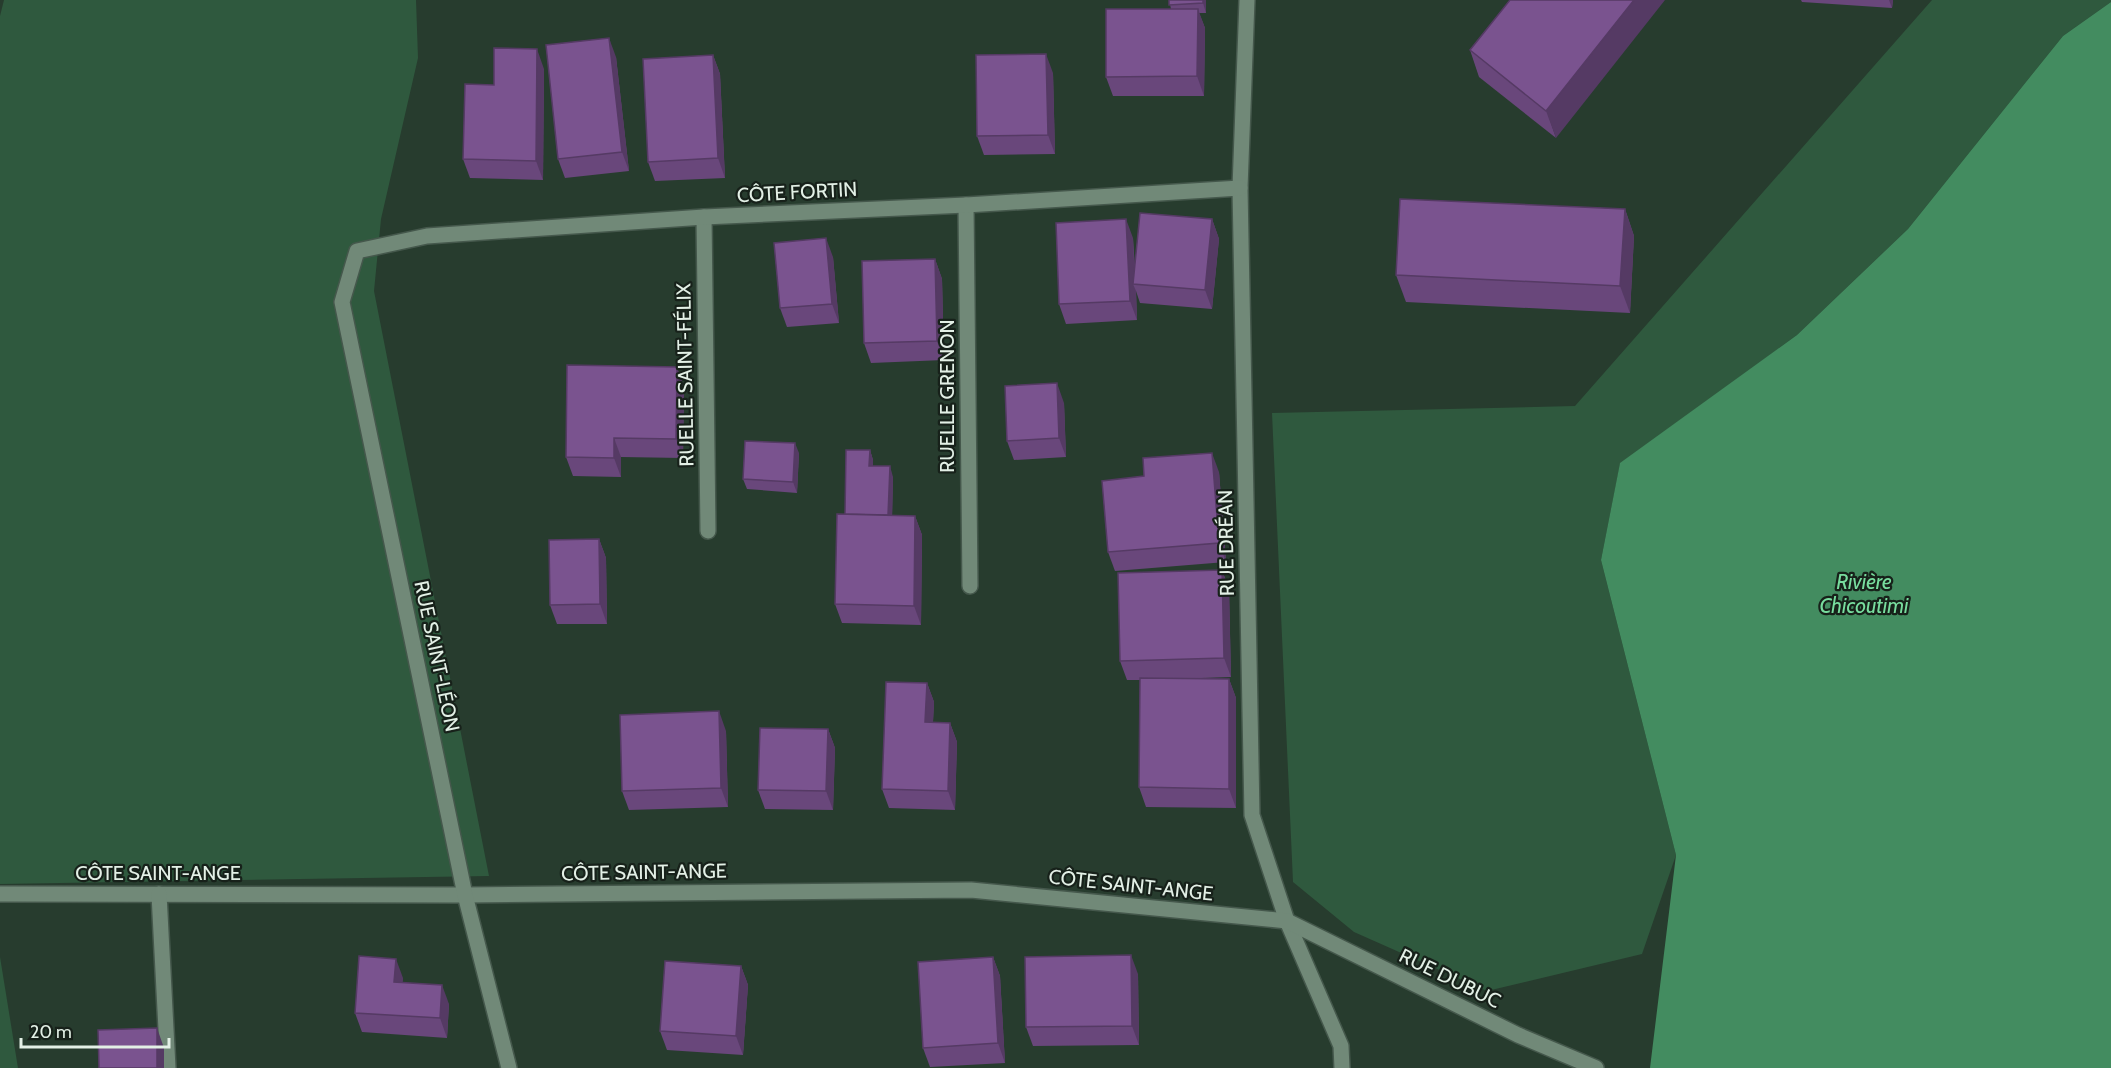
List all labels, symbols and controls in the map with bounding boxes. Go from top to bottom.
street label: CÔTE FORTIN [736,177,858,207]
street label: RUELLE SAINT-FÉLIX [671,283,699,467]
street label: RUELLE GRENON [935,319,959,473]
street label: RUE DRÉAN [1213,490,1239,596]
water label: Rivière Chicoutimi [1820,569,1909,618]
street label: RUE SAINT-LÉON [409,578,465,734]
street label: CÔTE SAINT-ANGE [561,859,727,885]
street label: CÔTE SAINT-ANGE [75,861,241,885]
street label: CÔTE SAINT-ANGE [1047,864,1215,906]
street label: RUE DUBUC [1395,943,1505,1013]
scale bar [21,1011,170,1049]
text: 20 m [30,1021,72,1043]

